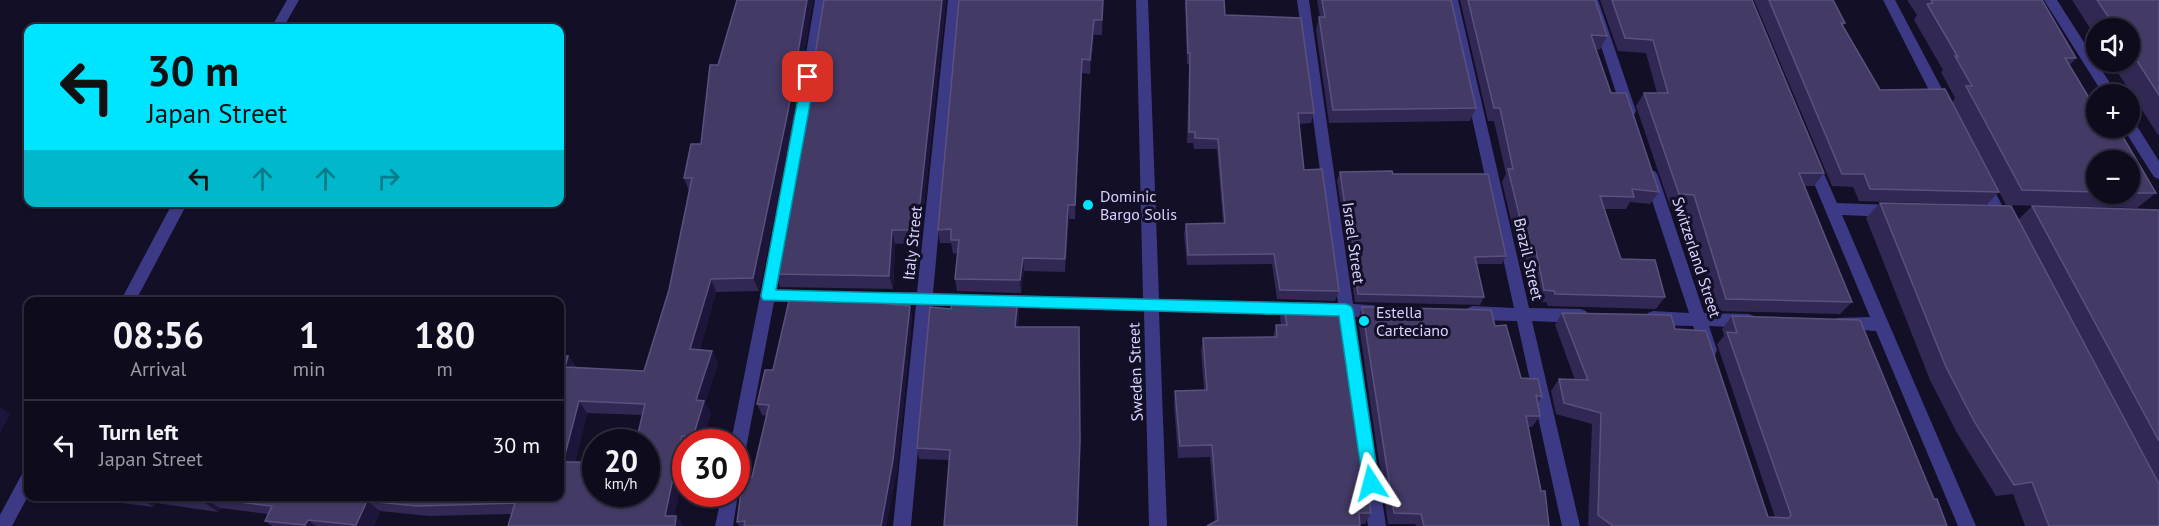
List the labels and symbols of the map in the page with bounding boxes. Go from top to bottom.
pin [782,51,833,102]
place label: Dominic Bargo Solis [1100,186,1177,224]
street label: Switzerland Street [1668,194,1726,320]
marker: Dominic Bargo Solis [1081,198,1095,212]
street label: Israel Street [1338,201,1370,286]
street label: Italy Street [898,204,926,281]
street label: Brazil Street [1510,216,1548,303]
place label: Estella Carteciano [1376,302,1449,340]
marker: Estella Carteciano [1357,314,1371,328]
street label: Sweden Street [1123,322,1147,422]
speed limit sign: 30 [672,429,750,507]
position arrow [1339,451,1403,515]

